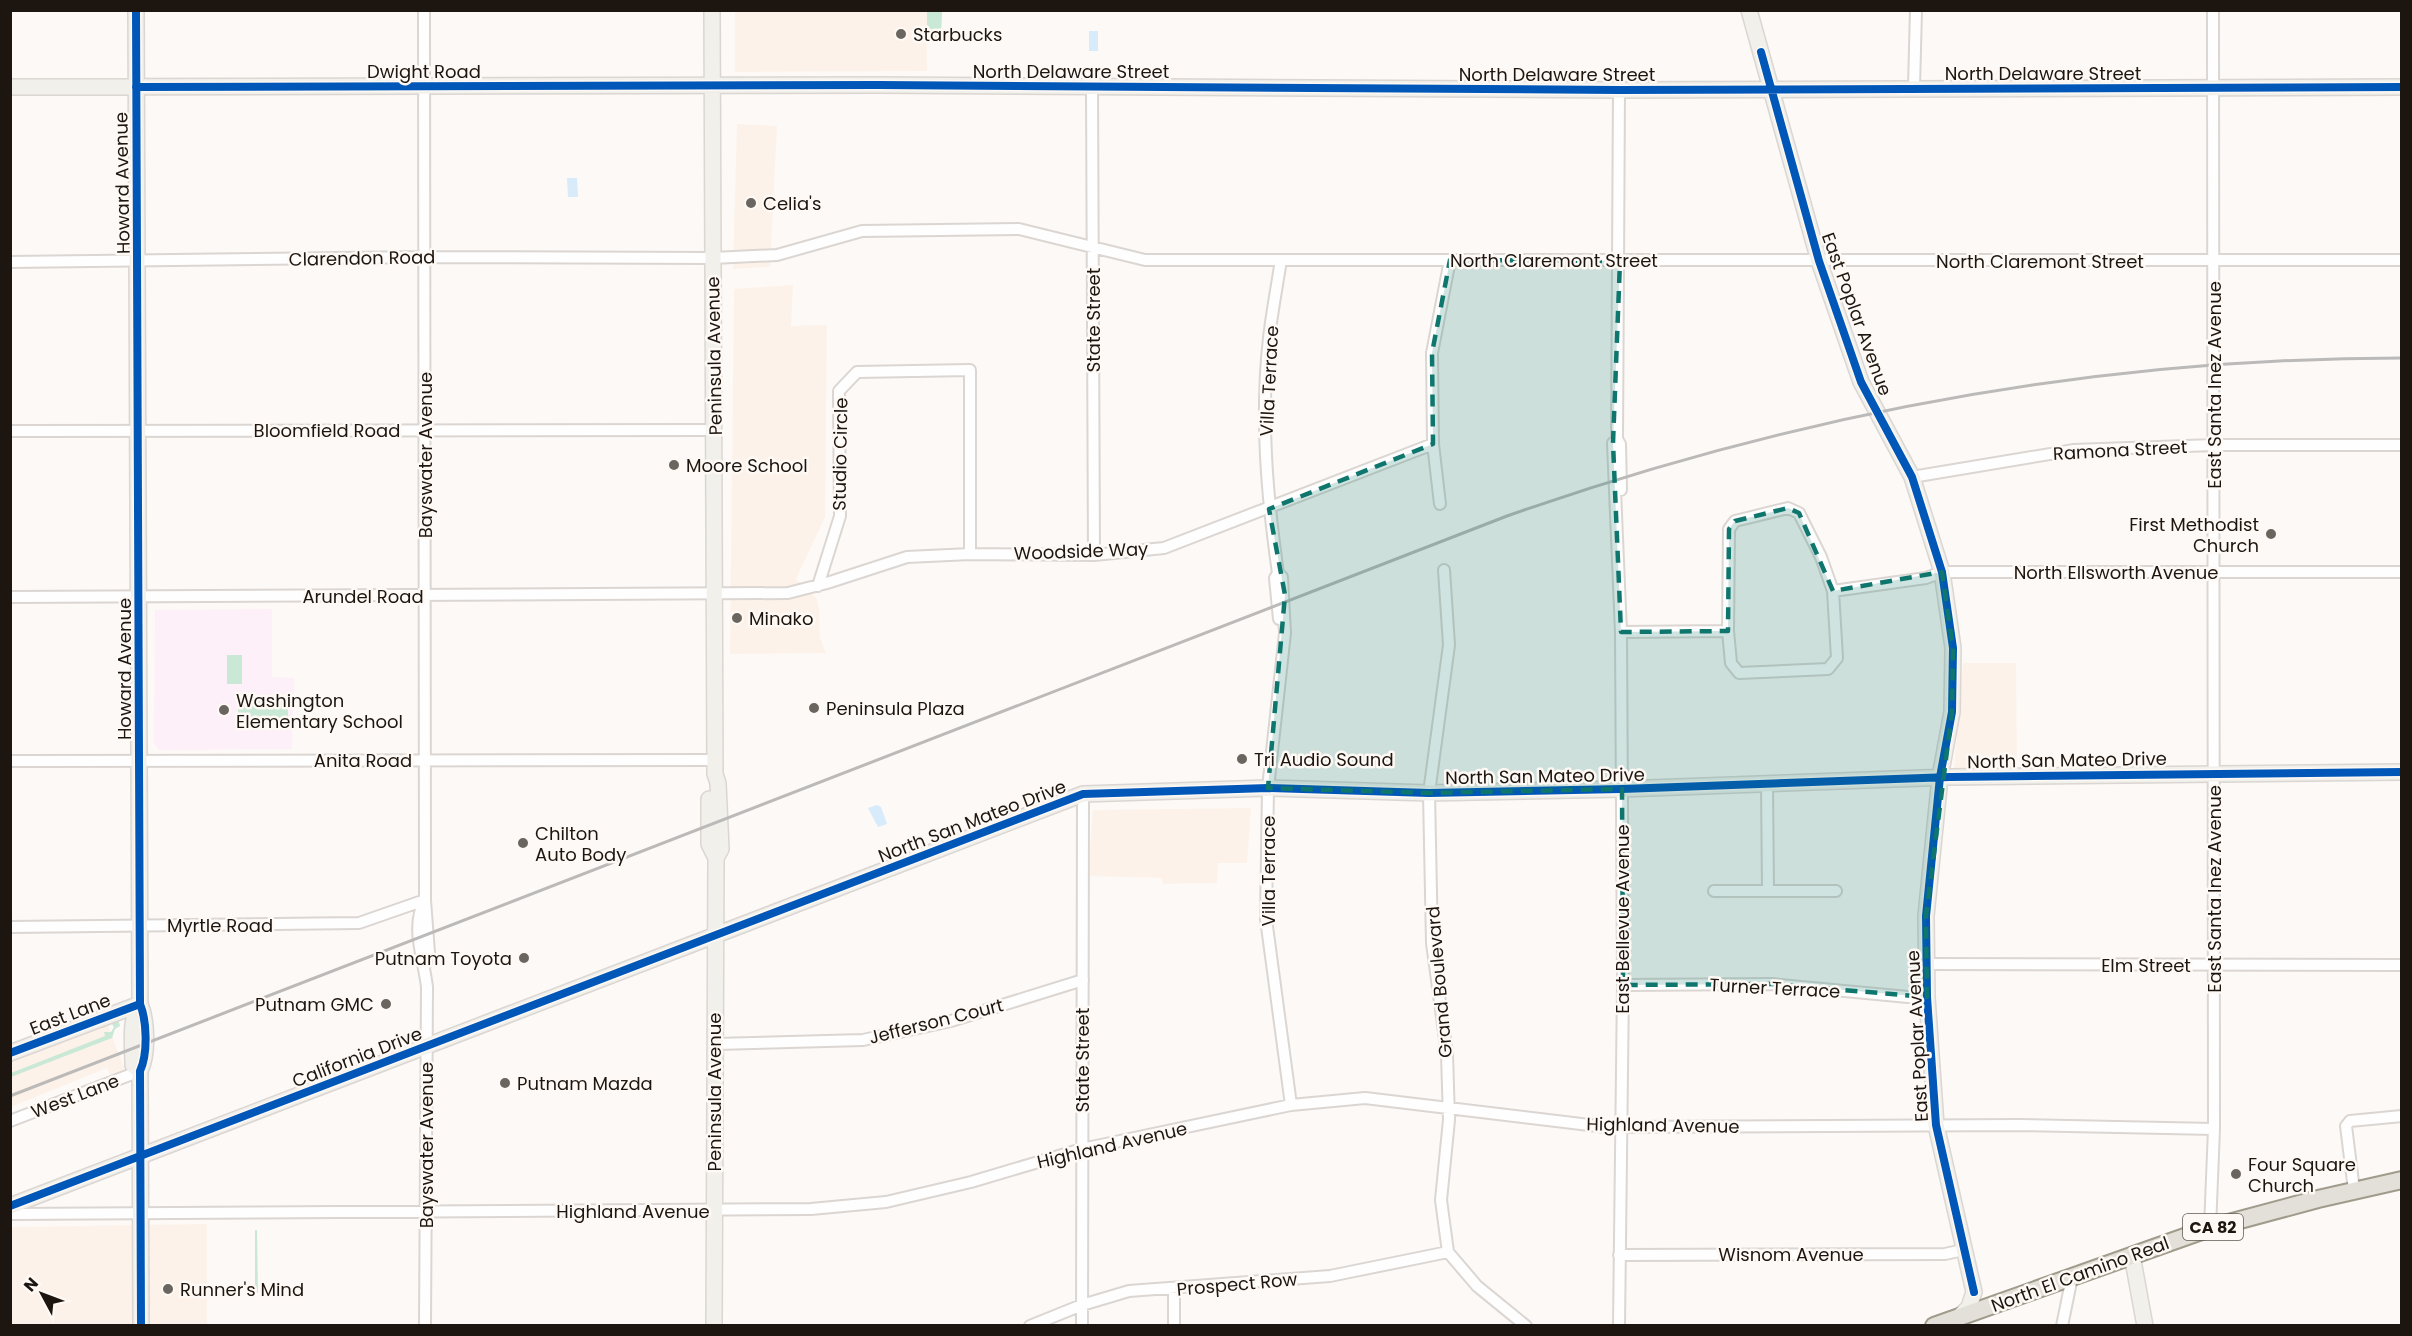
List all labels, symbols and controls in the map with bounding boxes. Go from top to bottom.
place label: Starbucks [913,22,1002,47]
marker: Starbucks [894,27,908,41]
street label: Dwight Road [367,59,481,84]
street label: North Delaware Street [973,59,1169,84]
street label: North Delaware Street [1945,61,2141,86]
street label: North Delaware Street [1459,62,1655,87]
street label: Howard Avenue [108,112,136,254]
place label: Celia's [763,191,821,216]
marker: Celia's [744,196,758,210]
street label: East Poplar Avenue [1816,229,1898,399]
street label: Clarendon Road [288,244,436,272]
street label: North Claremont Street [1450,248,1658,273]
street label: North Claremont Street [1936,249,2144,274]
street label: State Street [1081,268,1106,372]
street label: Peninsula Avenue [700,276,728,436]
street label: East Santa Inez Avenue [2202,281,2227,489]
street label: Villa Terrace [1254,325,1284,437]
street label: Bayswater Avenue [413,372,438,538]
street label: Studio Circle [827,397,853,511]
street label: Bloomfield Road [254,418,400,443]
street label: Ramona Street [2052,434,2188,466]
place label: Moore School [686,453,808,478]
marker: Moore School [667,458,681,472]
place label: First Methodist Church [2129,512,2259,558]
marker: First Methodist Church [2264,527,2278,541]
street label: Woodside Way [1013,536,1149,566]
street label: North Ellsworth Avenue [2014,560,2218,585]
street label: Arundel Road [302,584,424,609]
street label: Howard Avenue [112,598,137,740]
place label: Minako [749,606,813,631]
marker: Minako [730,611,744,625]
place label: Washington Elementary School [236,688,403,734]
place label: Peninsula Plaza [826,696,965,721]
marker: Peninsula Plaza [807,701,821,715]
marker: Washington Elementary School [217,703,231,717]
street label: North San Mateo Drive [1967,746,2167,774]
place label: Tri Audio Sound [1254,747,1394,772]
street label: Anita Road [314,748,412,773]
marker: Tri Audio Sound [1235,752,1249,766]
street label: North San Mateo Drive [1445,762,1645,790]
street label: North San Mateo Drive [874,774,1070,868]
street label: East Santa Inez Avenue [2202,785,2227,993]
street label: Villa Terrace [1256,815,1281,927]
place label: Chilton Auto Body [535,821,626,867]
street label: East Bellevue Avenue [1610,824,1635,1014]
marker: Chilton Auto Body [516,836,530,850]
street label: Grand Boulevard [1420,905,1458,1059]
street label: Myrtle Road [167,913,273,938]
place label: Putnam Toyota [375,946,512,971]
street label: East Poplar Avenue [1900,949,1934,1123]
marker: Putnam Toyota [517,951,531,965]
street label: Elm Street [2101,953,2191,978]
street label: Turner Terrace [1709,972,1841,1004]
street label: East Lane [26,987,114,1041]
place label: Putnam GMC [255,992,374,1017]
street label: Jefferson Court [866,992,1006,1050]
marker: Putnam GMC [379,997,393,1011]
street label: State Street [1070,1008,1095,1112]
street label: Peninsula Avenue [702,1013,727,1171]
street label: California Drive [289,1021,425,1093]
street label: Bayswater Avenue [414,1062,439,1228]
street label: West Lane [28,1068,122,1124]
place label: Putnam Mazda [517,1071,653,1096]
marker: Putnam Mazda [498,1076,512,1090]
street label: Highland Avenue [1586,1111,1740,1139]
street label: Highland Avenue [1035,1116,1189,1174]
place label: Four Square Church [2248,1152,2356,1198]
marker: Four Square Church [2229,1167,2243,1181]
street label: Highland Avenue [556,1199,710,1224]
road number: CA 82 [2183,1214,2243,1240]
street label: North El Camino Real [1987,1230,2173,1318]
street label: Wisnom Avenue [1718,1242,1864,1267]
north arrow [12,1264,72,1324]
street label: Prospect Row [1176,1266,1299,1302]
text: N [18,1272,44,1297]
place label: Runner's Mind [180,1277,304,1302]
marker: Runner's Mind [161,1282,175,1296]

